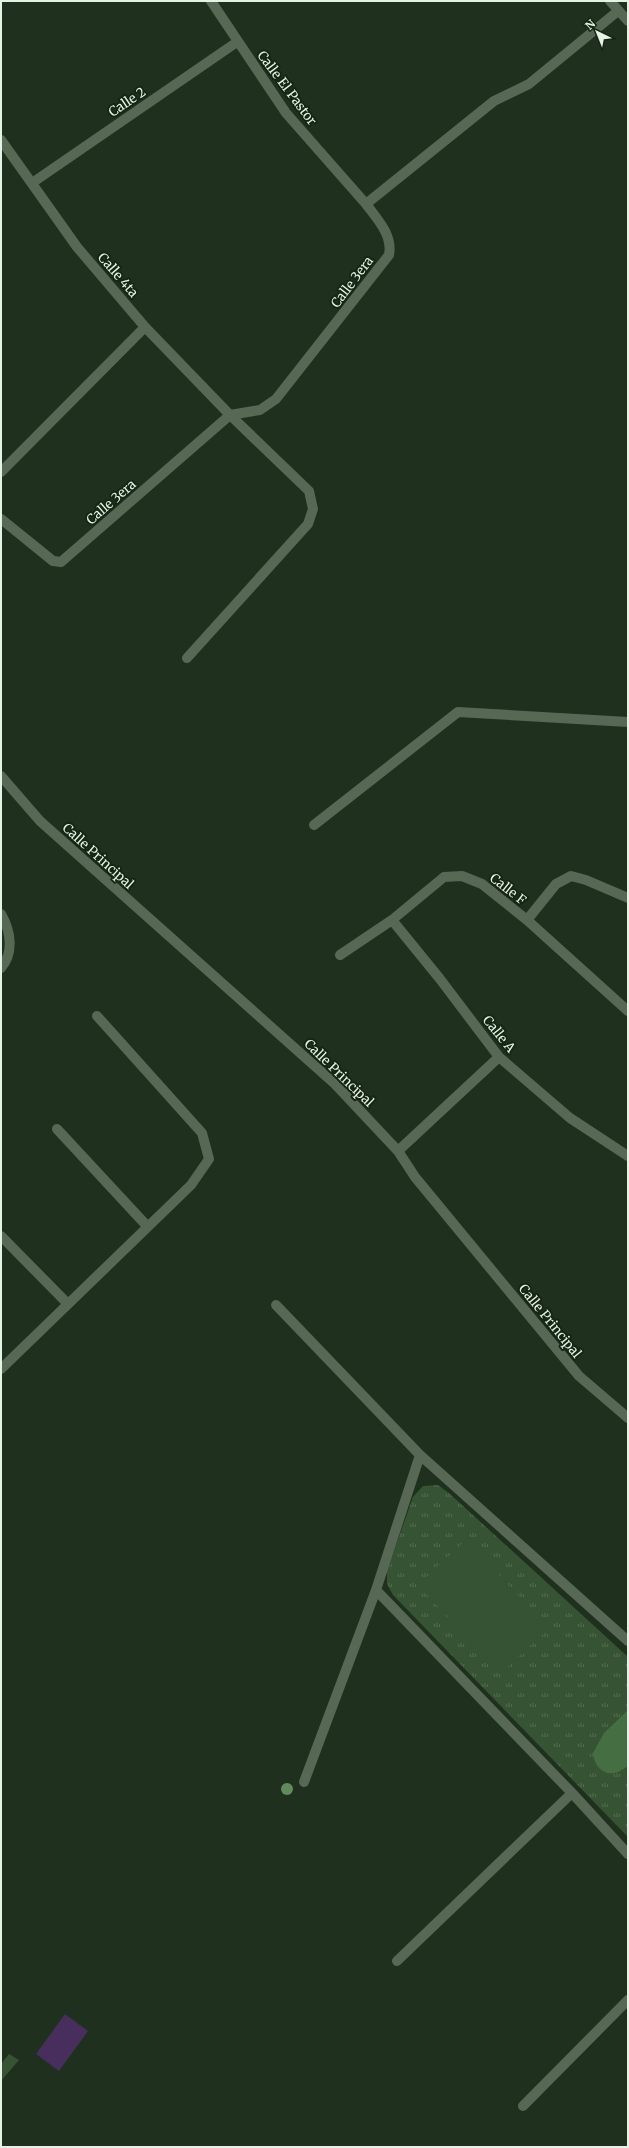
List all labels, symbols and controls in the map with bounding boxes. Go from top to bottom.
north arrow [577,12,617,52]
text: N [582,16,598,33]
street label: Calle El Pastor [253,47,321,129]
street label: Calle 2 [105,83,149,121]
street label: Calle 4ta [94,249,142,301]
street label: Calle 3era [327,253,377,311]
street label: Calle 3era [83,476,139,528]
street label: Calle Principal [59,819,137,893]
street label: Calle F [486,870,530,908]
street label: Calle A [479,1012,520,1057]
street label: Calle Principal [301,1036,377,1110]
street label: Calle Principal [515,1281,585,1361]

